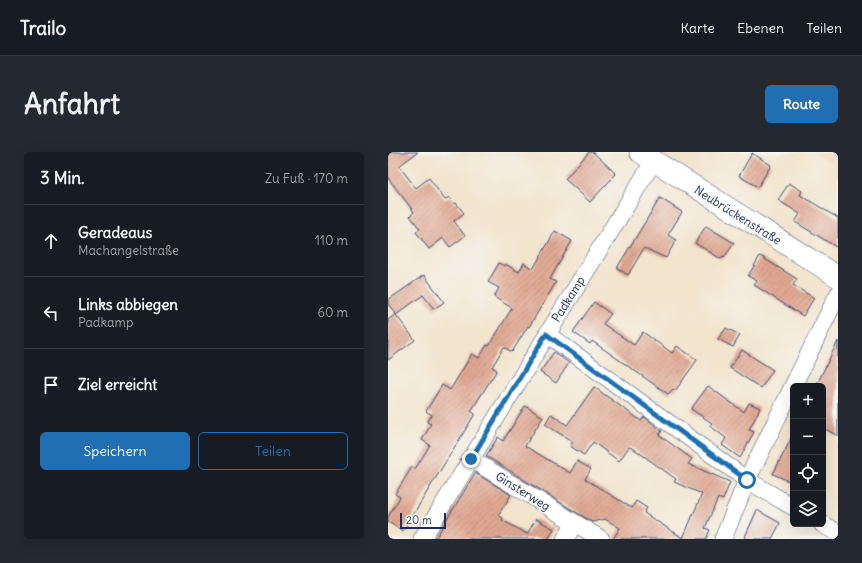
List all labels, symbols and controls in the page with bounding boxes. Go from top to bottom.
text: Trailo [20,16,66,40]
text: Karte [681,19,715,37]
text: Ebenen [737,19,784,37]
text: Teilen [806,19,842,37]
button: Route [765,85,838,123]
text: Anfahrt [24,86,120,122]
text: 3 Min. [40,167,85,189]
text: Zu Fuß · 170 m [265,170,348,187]
street label: Neubrückenstraße [692,182,784,248]
text: Geradeaus [78,223,152,242]
icon: ahead [40,230,62,252]
text: 110 m [315,232,348,249]
text: Machangelstraße [78,242,179,259]
street label: Padkamp [548,273,588,325]
text: Links abbiegen [78,295,178,314]
icon: left [40,302,62,324]
text: 60 m [317,304,348,321]
text: Padkamp [78,314,133,331]
icon: arrive [40,374,62,396]
text: Ziel erreicht [78,375,157,394]
map controls [790,383,826,527]
button: + [790,383,826,419]
button: − [790,419,826,455]
button: Speichern [40,432,190,470]
button: Teilen [198,432,348,470]
route end [462,450,480,468]
button: locate [790,455,826,491]
street label: Ginsterweg [493,468,553,514]
route start [738,471,756,489]
button: layers [790,491,826,527]
scale bar [400,511,446,530]
text: 20 m [406,513,432,527]

